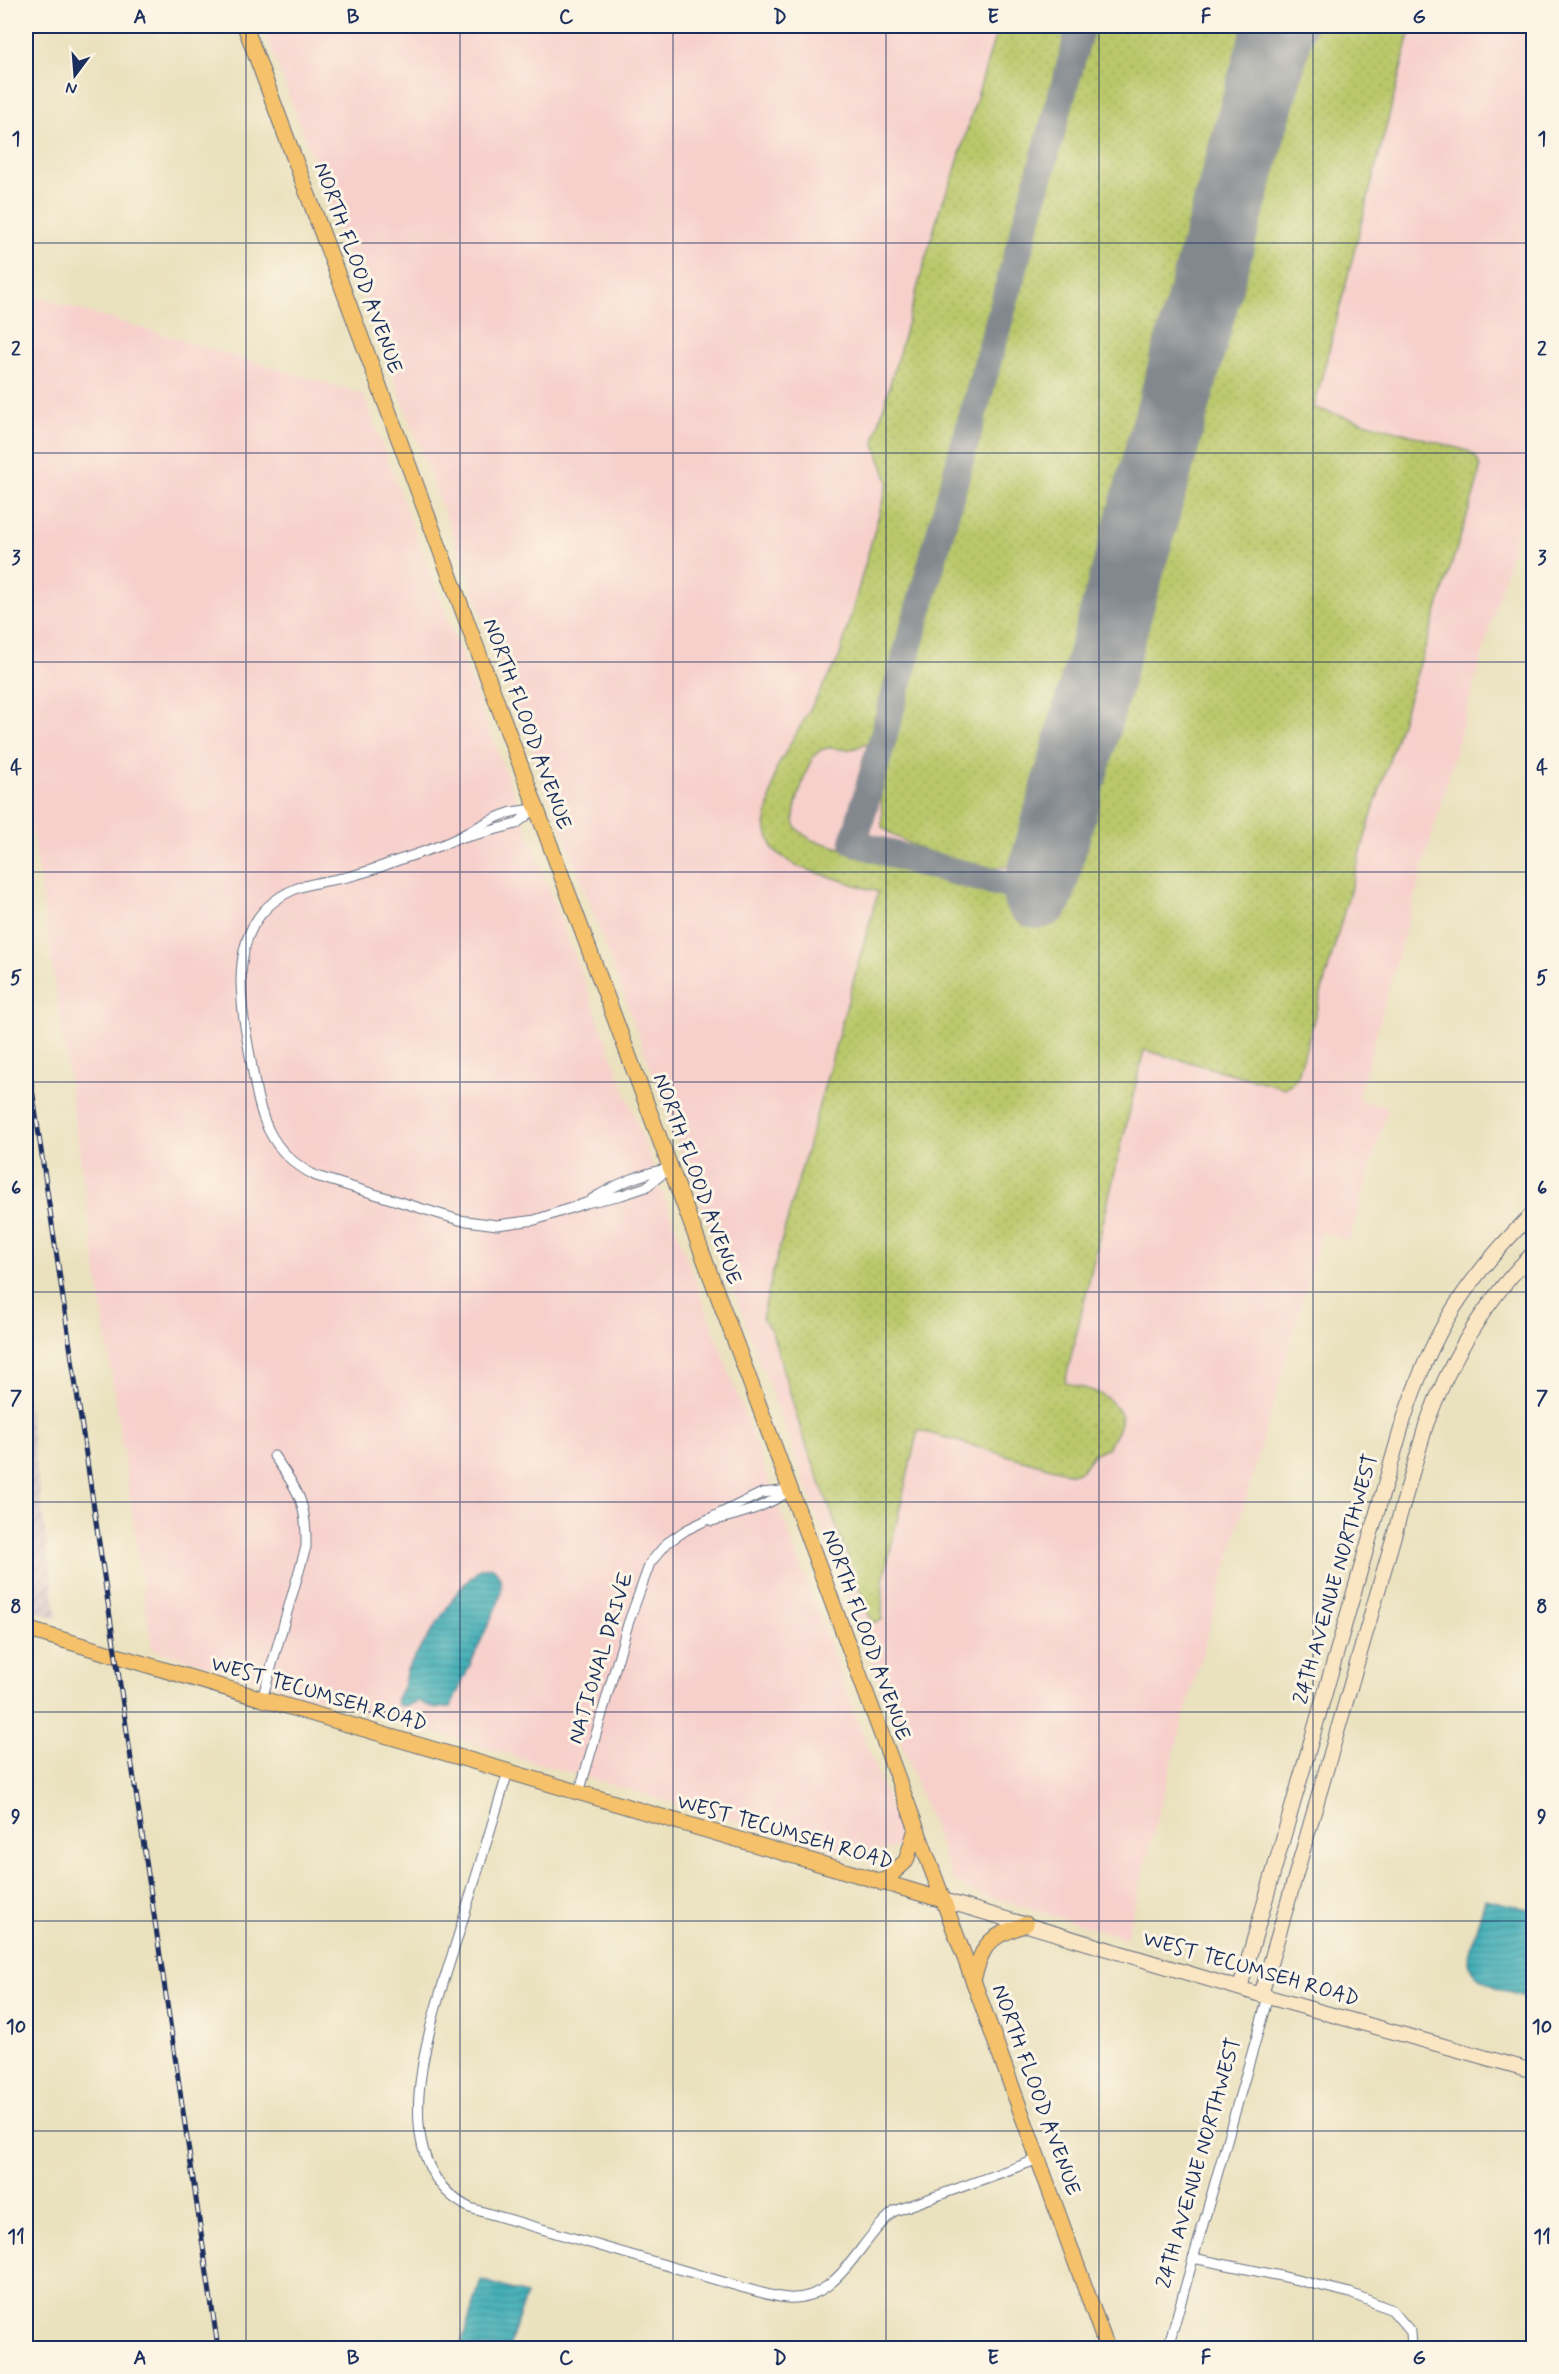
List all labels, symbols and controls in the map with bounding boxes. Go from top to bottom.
text: A [133,4,147,31]
text: B [347,4,360,31]
text: C [559,4,574,31]
text: D [773,4,787,31]
text: E [987,4,999,31]
text: F [1201,4,1212,31]
text: G [1412,4,1426,31]
north arrow [45,45,105,105]
text: N [63,76,79,100]
text: 1 [12,126,20,153]
text: 1 [1538,126,1546,153]
street label: NORTH FLOOD AVENUE [307,159,409,377]
text: 2 [11,336,21,363]
text: 2 [1537,336,1547,363]
text: 3 [11,545,21,572]
text: 3 [1537,545,1547,572]
street label: NORTH FLOOD AVENUE [476,615,578,833]
text: 4 [10,755,22,782]
text: 4 [1536,755,1548,782]
text: 5 [10,965,22,992]
text: 5 [1536,965,1548,992]
street label: NORTH FLOOD AVENUE [646,1070,748,1288]
text: 6 [11,1175,21,1202]
text: 6 [1537,1175,1547,1202]
text: 7 [10,1385,22,1412]
text: 7 [1536,1385,1548,1412]
street label: 24TH AVENUE NORTHWEST [1287,1451,1385,1707]
street label: NORTH FLOOD AVENUE [815,1526,917,1744]
street label: NATIONAL DRIVE [562,1568,641,1747]
text: 8 [10,1594,22,1621]
text: 8 [1536,1594,1548,1621]
street label: WEST TECUMSEH ROAD [208,1650,430,1738]
street label: WEST TECUMSEH ROAD [674,1788,896,1876]
text: 9 [11,1804,21,1831]
text: 9 [1537,1804,1547,1831]
street label: WEST TECUMSEH ROAD [1140,1925,1362,2013]
street label: NORTH FLOOD AVENUE [985,1981,1087,2199]
text: 10 [6,2014,26,2041]
text: 10 [1532,2014,1552,2041]
street label: 24TH AVENUE NORTHWEST [1150,2035,1248,2291]
text: 11 [7,2224,25,2251]
text: 11 [1533,2224,1551,2251]
text: A [133,2345,147,2372]
text: B [347,2345,360,2372]
text: C [559,2345,574,2372]
text: D [773,2345,787,2372]
text: E [987,2345,999,2372]
text: F [1201,2345,1212,2372]
text: G [1412,2345,1426,2372]

